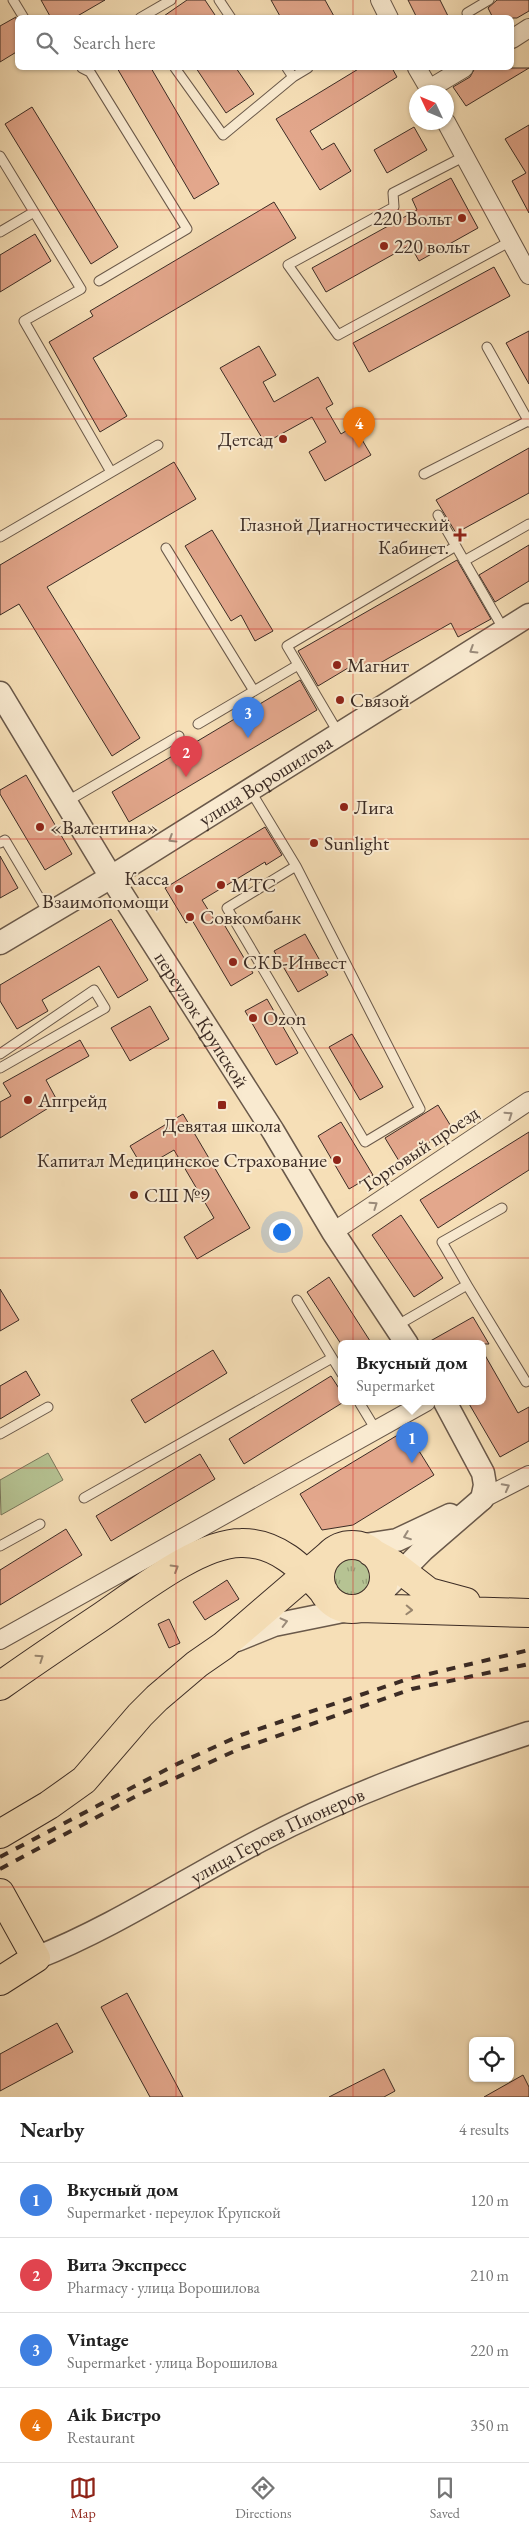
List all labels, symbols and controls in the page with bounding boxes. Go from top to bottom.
search box [15,15,514,70]
icon: search [33,29,61,57]
text: Search here [73,30,155,55]
north arrow [409,85,454,130]
place label: 220 Вольт [373,205,452,231]
marker: 220 Вольт [456,212,468,224]
place label: 220 вольт [394,233,470,259]
marker: 220 вольт [378,240,390,252]
pin: 4 [343,407,375,448]
place label: Детсад [218,426,273,452]
marker: Детсад [277,433,289,445]
place label: Глазной Диагностический Кабинет. [240,511,449,560]
marker: Глазной Диагностический Кабинет. [453,528,467,542]
one-way arrow [469,644,478,653]
place label: Магнит [347,652,409,678]
marker: Магнит [331,659,343,671]
place label: Связой [350,687,410,713]
marker: Связой [334,694,346,706]
pin: 3 [232,697,264,738]
street label: улица Ворошилова [193,729,337,832]
pin: 2 [170,736,202,777]
place label: Лига [354,794,394,820]
marker: Лига [338,801,350,813]
place label: «Валентина» [50,814,159,840]
marker: «Валентина» [34,821,46,833]
place label: Sunlight [324,830,390,856]
one-way arrow [169,833,178,842]
marker: Sunlight [308,837,320,849]
place label: Касса Взаимопомощи [42,865,169,914]
place label: МТС [231,872,276,898]
marker: МТС [215,879,227,891]
marker: Касса Взаимопомощи [173,883,185,895]
place label: Совкомбанк [200,904,301,930]
marker: Совкомбанк [184,911,196,923]
street label: переулок Крупской [149,946,255,1093]
place label: СКБ-Инвест [243,949,347,975]
marker: СКБ-Инвест [227,956,239,968]
place label: Ozon [263,1005,307,1031]
marker: Ozon [247,1012,259,1024]
place label: Апгрейд [37,1087,107,1113]
marker: Апгрейд [22,1094,34,1106]
marker: Девятая школа [216,1099,228,1111]
street label: Торговый проезд [354,1100,484,1198]
place label: Девятая школа [163,1112,281,1138]
one-way arrow [503,1112,512,1121]
place label: Капитал Медицинское Страхование [37,1147,327,1173]
marker: Капитал Медицинское Страхование [331,1154,343,1166]
place label: СШ №9 [144,1182,210,1208]
marker: СШ №9 [128,1189,140,1201]
one-way arrow [368,1202,377,1211]
your location [269,1219,295,1245]
popup [338,1340,486,1405]
text: Вкусный дом [356,1350,468,1375]
text: Supermarket [356,1375,435,1396]
pin: 1 [396,1422,428,1463]
one-way arrow [500,1483,509,1493]
one-way arrow [403,1530,412,1540]
one-way arrow [170,1564,179,1574]
one-way arrow [405,1605,413,1616]
one-way arrow [280,1617,289,1628]
one-way arrow [34,1655,44,1664]
street label: улица Героев Пионеров [185,1781,368,1889]
map controls [469,2037,514,2082]
button: locate [469,2037,514,2082]
text: Nearby [20,2116,84,2143]
text: 4 results [459,2119,509,2140]
text: Вкусный дом [67,2177,179,2202]
text: 1 [32,2190,40,2211]
text: 120 m [470,2190,509,2211]
text: Supermarket · переулок Крупской [67,2202,281,2223]
text: Вита Экспресс [67,2252,187,2277]
text: 2 [32,2265,40,2286]
text: 210 m [470,2265,509,2286]
text: Pharmacy · улица Ворошилова [67,2277,260,2298]
text: Vintage [67,2327,129,2352]
text: 3 [32,2340,40,2361]
text: 220 m [470,2340,509,2361]
text: Supermarket · улица Ворошилова [67,2352,278,2373]
text: Aik Бистро [67,2402,161,2427]
text: 4 [32,2415,40,2436]
text: 350 m [470,2415,509,2436]
text: Restaurant [67,2427,135,2448]
tab: Map [69,2474,97,2522]
tab: Directions [235,2474,292,2522]
tab: Saved [430,2474,460,2522]

